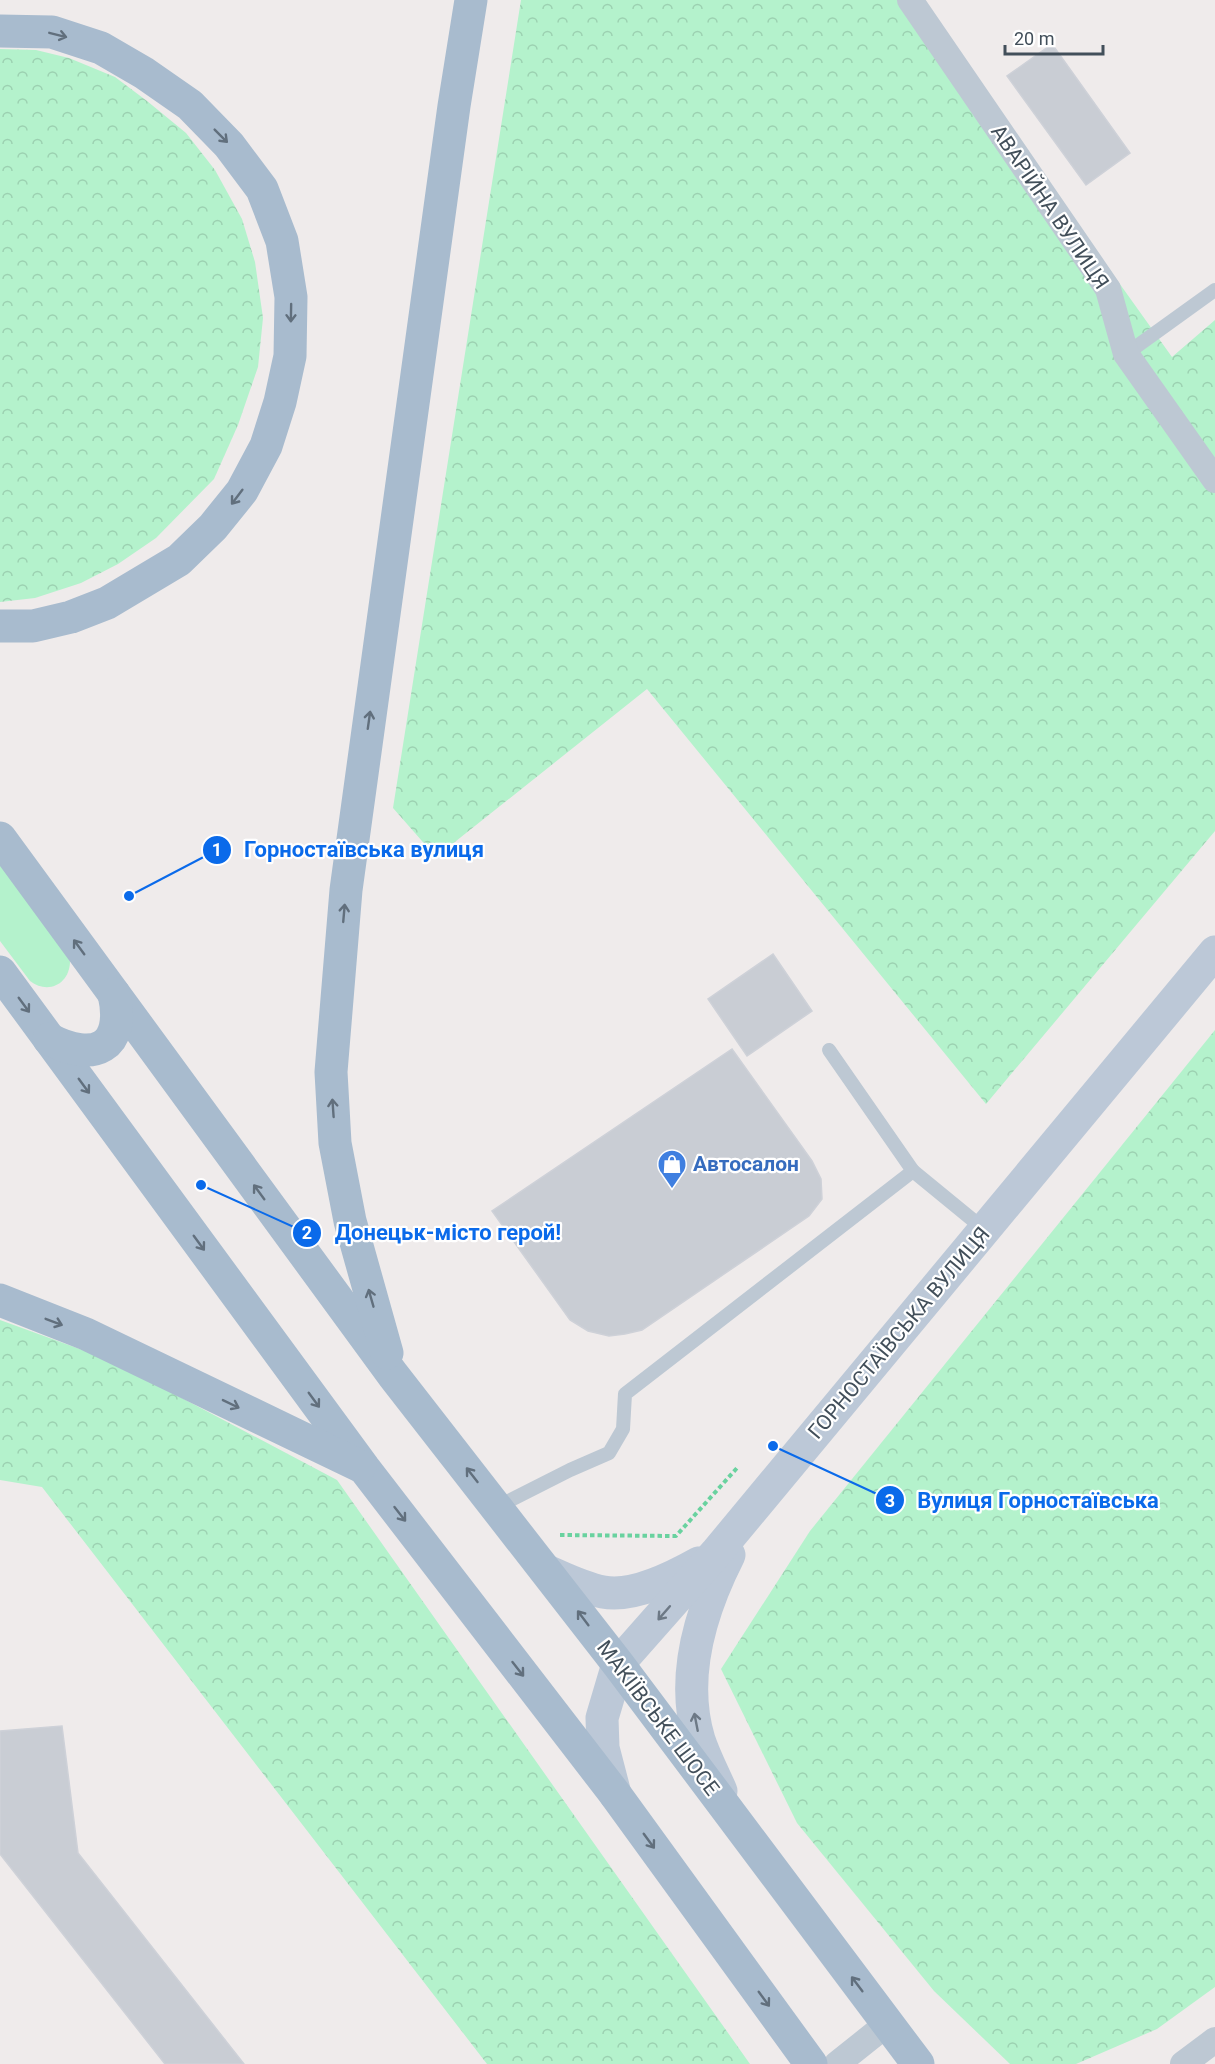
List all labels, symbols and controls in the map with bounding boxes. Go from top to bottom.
scale bar [1005,18,1102,56]
text: 20 m [1014,28,1054,49]
one-way arrow [48,29,67,41]
street label: АВАРІЙНА ВУЛИЦЯ [986,120,1114,294]
one-way arrow [214,129,228,144]
one-way arrow [285,302,297,322]
one-way arrow [231,488,244,504]
one-way arrow [364,711,375,730]
callout: Горностаївська вулиця [202,830,496,870]
text: Горностаївська вулиця [244,837,484,862]
text: 1 [212,839,222,860]
one-way arrow [339,904,350,924]
one-way arrow [73,939,86,955]
one-way arrow [18,997,31,1013]
one-way arrow [77,1077,90,1093]
one-way arrow [327,1098,338,1118]
shop icon: Автосалон [656,1148,688,1190]
place label: Автосалон [693,1152,799,1176]
one-way arrow [253,1185,265,1201]
callout: Донецьк-місто герой! [292,1213,573,1253]
text: Донецьк-місто герой! [335,1220,561,1245]
text: 2 [302,1222,312,1243]
street label: ГОРНОСТАЇВСЬКА ВУЛИЦЯ [803,1222,995,1444]
one-way arrow [193,1234,205,1250]
one-way arrow [365,1289,376,1308]
one-way arrow [45,1317,63,1328]
one-way arrow [308,1392,321,1408]
one-way arrow [222,1398,240,1410]
one-way arrow [465,1468,478,1484]
callout: Вулиця Горностаївська [875,1480,1170,1520]
text: Вулиця Горностаївська [917,1488,1159,1513]
text: 3 [885,1490,895,1511]
one-way arrow [393,1506,406,1522]
one-way arrow [657,1604,671,1620]
one-way arrow [576,1610,589,1626]
street label: МАКІЇВСЬКЕ ШОСЕ [592,1636,724,1800]
one-way arrow [512,1660,525,1676]
one-way arrow [690,1713,701,1732]
one-way arrow [643,1833,655,1849]
one-way arrow [851,1976,863,1992]
one-way arrow [758,1991,770,2007]

